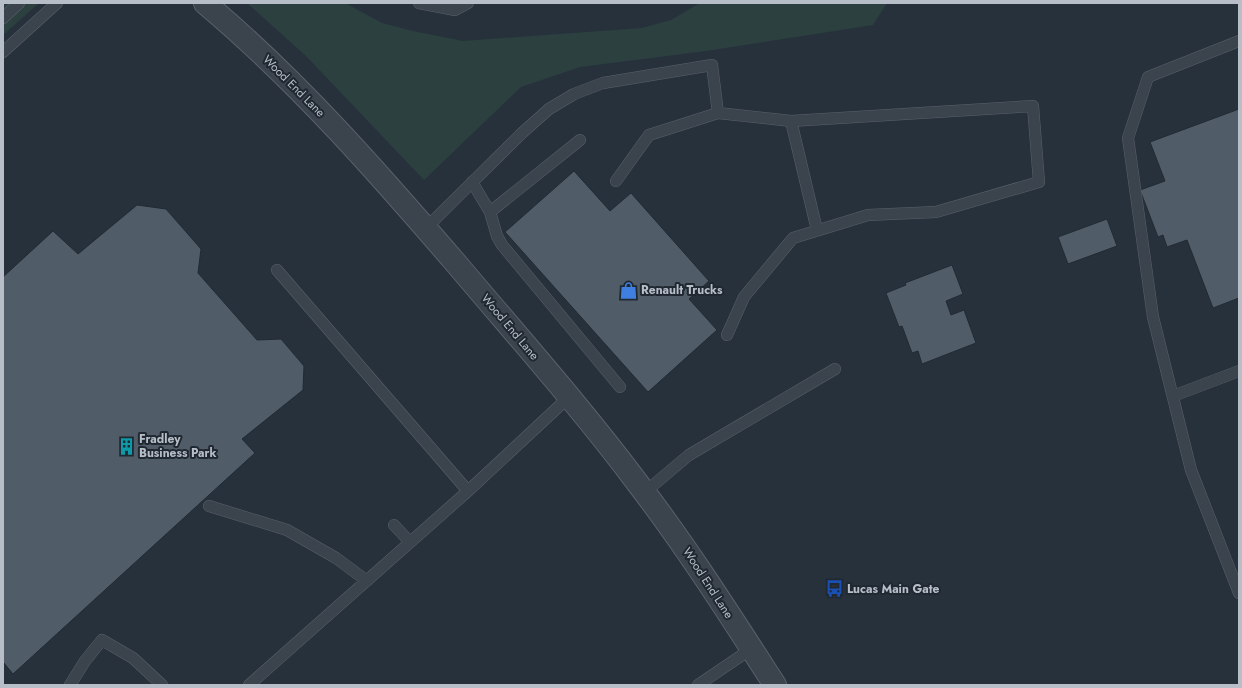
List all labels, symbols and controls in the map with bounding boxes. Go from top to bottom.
street label: Wood End Lane [259,51,329,121]
shop icon: Renault Trucks [618,280,638,300]
place label: Renault Trucks [641,281,723,299]
street label: Wood End Lane [477,290,543,364]
place label: Fradley Business Park [139,430,216,462]
building icon: Fradley Business Park [116,436,136,456]
street label: Wood End Lane [678,544,738,622]
bus stop icon: Lucas Main Gate [824,579,844,599]
place label: Lucas Main Gate [847,580,939,598]

